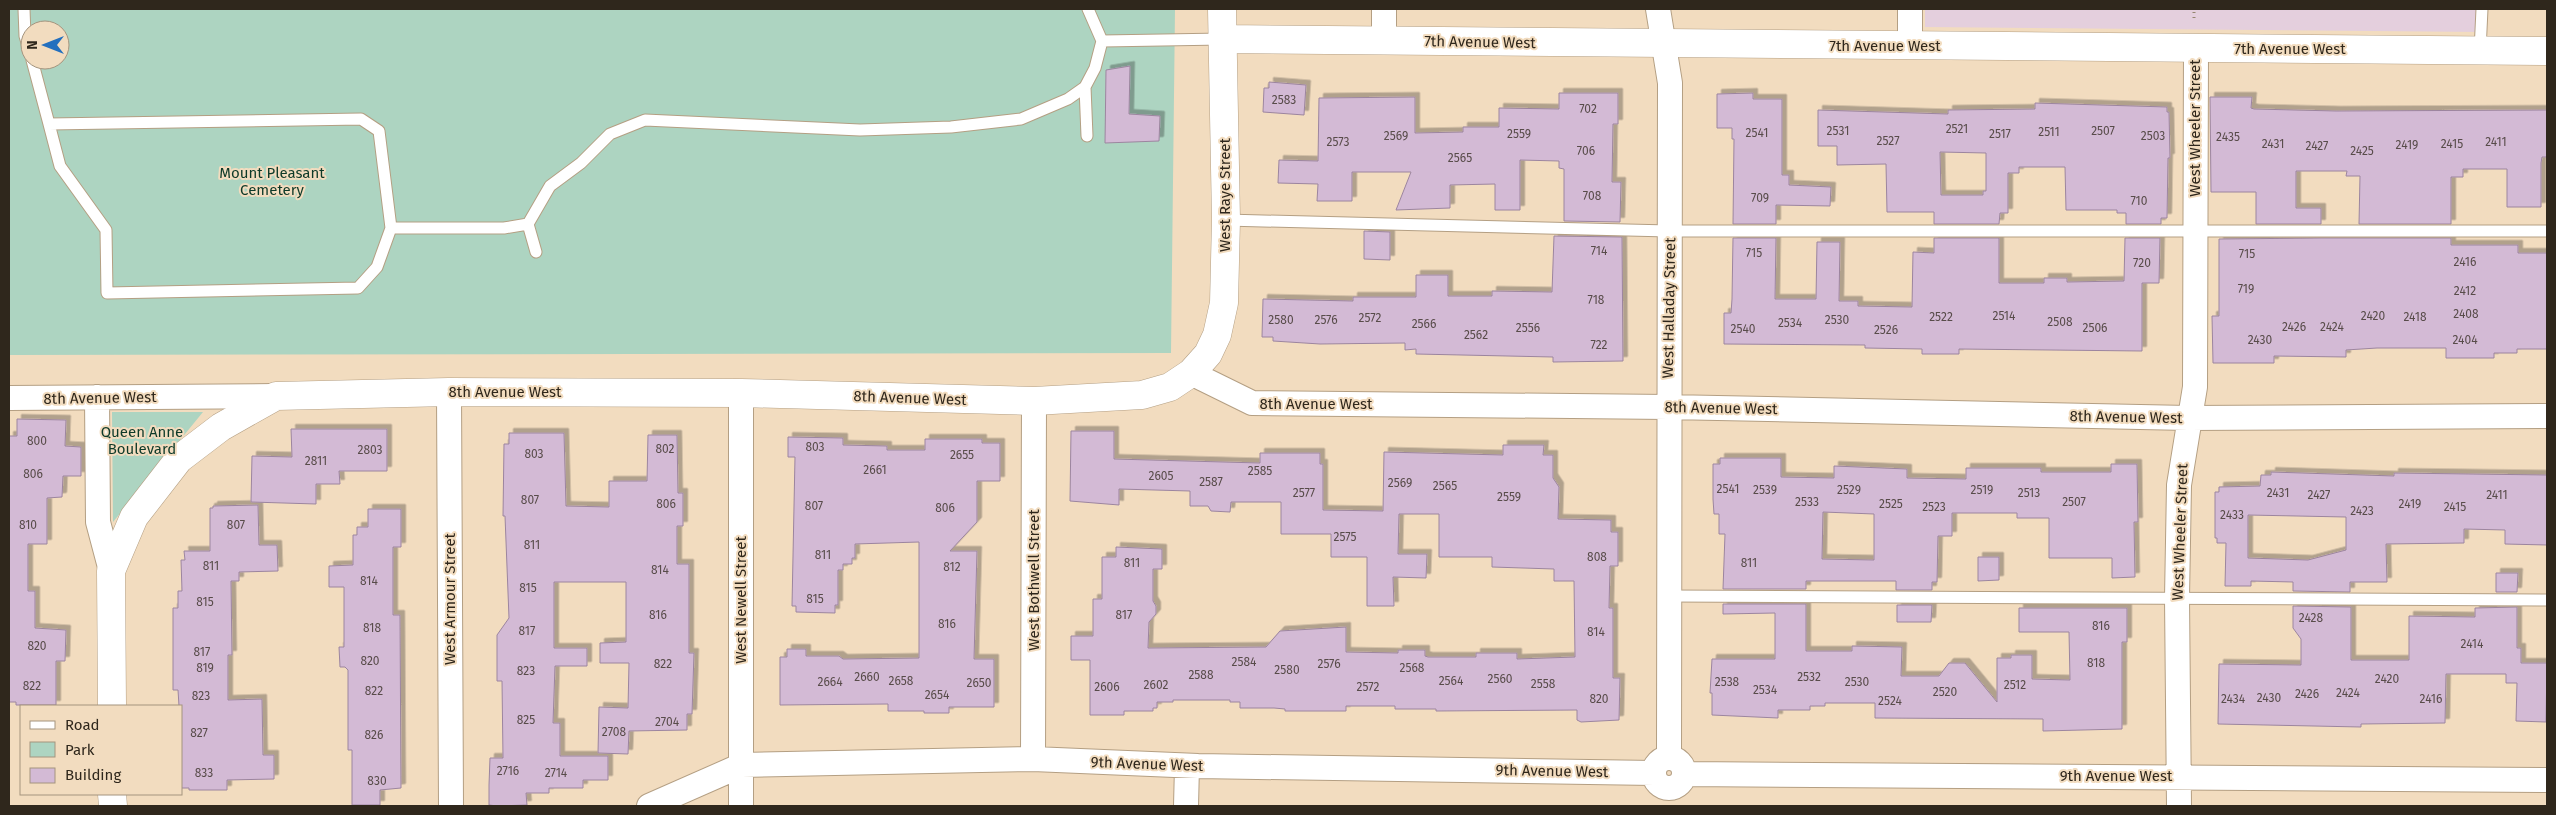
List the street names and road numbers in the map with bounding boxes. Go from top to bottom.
street label: 7th Avenue West [1424,32,1536,52]
street label: 7th Avenue West [1829,37,1941,55]
street label: 7th Avenue West [2234,40,2346,58]
street label: West Wheeler Street [2186,59,2204,197]
street label: West Raye Street [1216,138,1234,252]
street label: West Halladay Street [1659,237,1679,379]
street label: 8th Avenue West [448,383,562,401]
street label: 8th Avenue West [853,387,967,409]
street label: 8th Avenue West [43,388,157,408]
street label: 8th Avenue West [1259,395,1373,413]
street label: 8th Avenue West [1664,398,1778,418]
street label: 8th Avenue West [2069,407,2183,427]
street label: West Wheeler Street [2169,462,2191,601]
street label: West Bothwell Street [1025,509,1043,651]
street label: West Armour Street [441,532,459,665]
street label: West Newell Street [732,536,750,664]
street label: 9th Avenue West [1090,753,1204,775]
street label: 9th Avenue West [1496,761,1609,781]
street label: 9th Avenue West [2060,767,2173,785]

